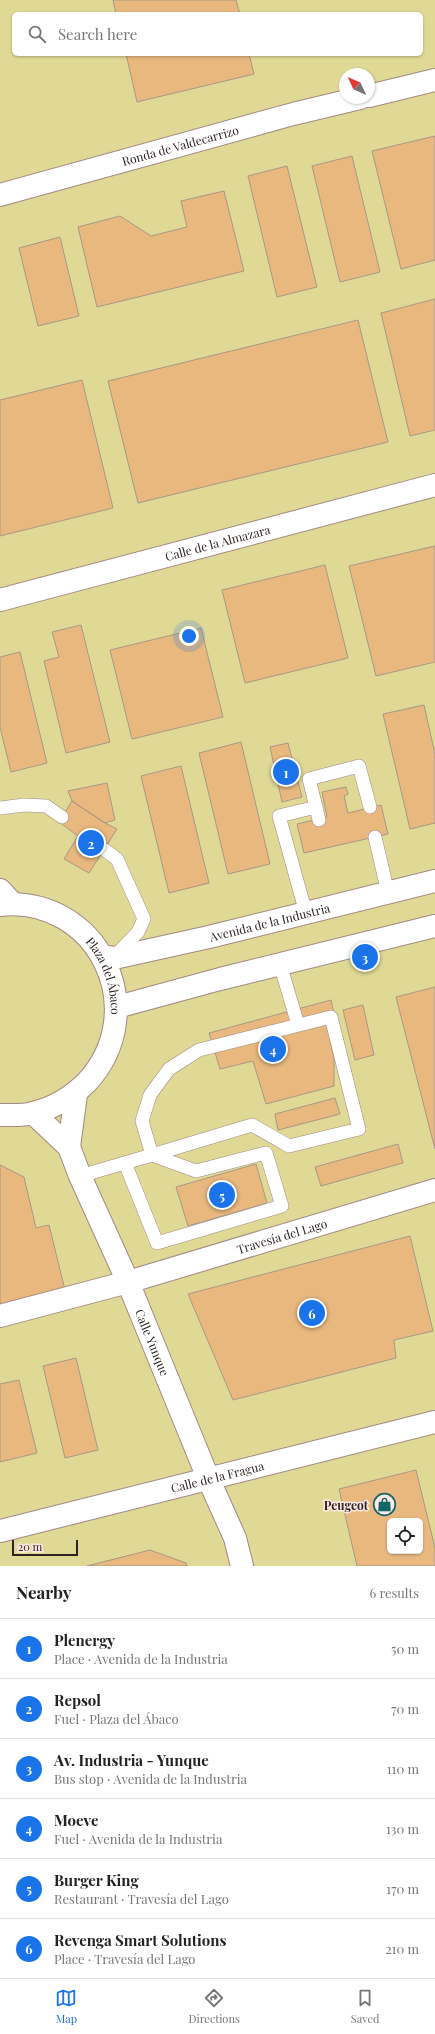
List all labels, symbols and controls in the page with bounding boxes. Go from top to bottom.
search box [12,12,423,56]
icon: search [26,23,48,45]
text: Search here [58,24,137,44]
north arrow [339,68,375,104]
street label: Ronda de Valdecarrizo [120,121,241,169]
street label: Calle de la Almazara [163,521,272,564]
your location [179,626,199,646]
pin: 1 [273,757,299,787]
pin: 2 [78,828,104,858]
street label: Avenida de la Industria [207,899,332,945]
street label: Plaza del Ábaco [83,933,124,1015]
pin: 3 [352,942,378,972]
pin: 4 [260,1034,286,1064]
pin: 5 [209,1180,235,1210]
street label: Travesía del Lago [235,1215,329,1257]
pin: 6 [299,1298,325,1328]
street label: Calle Yunque [132,1307,173,1378]
street label: Calle de la Fragua [169,1457,266,1496]
shop icon: Peugeot [371,1492,397,1518]
place label: Peugeot [324,1497,369,1513]
map controls [387,1518,423,1554]
button: locate [387,1518,423,1554]
scale bar [12,1538,78,1557]
text: 20 m [18,1539,42,1554]
text: Nearby [16,1581,71,1603]
text: 6 results [369,1584,419,1601]
text: Plenergy [54,1630,115,1650]
text: 1 [27,1640,31,1657]
text: 50 m [391,1640,419,1657]
text: Place · Avenida de la Industria [54,1650,228,1667]
text: Repsol [54,1690,101,1710]
text: 2 [26,1700,32,1717]
text: 70 m [391,1700,419,1717]
text: Fuel · Plaza del Ábaco [54,1710,179,1727]
text: Av. Industria - Yunque [54,1750,209,1770]
text: 3 [26,1760,32,1777]
text: 110 m [387,1760,419,1777]
text: Bus stop · Avenida de la Industria [54,1770,247,1787]
text: Moeve [54,1810,98,1830]
text: 4 [26,1820,32,1837]
text: 130 m [386,1820,419,1837]
text: Fuel · Avenida de la Industria [54,1830,222,1847]
text: Burger King [54,1870,139,1890]
text: 5 [26,1880,32,1897]
text: 170 m [386,1880,419,1897]
text: Restaurant · Travesía del Lago [54,1890,229,1907]
text: Revenga Smart Solutions [54,1930,226,1950]
text: 6 [25,1940,33,1957]
text: 210 m [385,1940,419,1957]
text: Place · Travesía del Lago [54,1950,196,1967]
tab: Map [55,1987,77,2026]
tab: Directions [188,1987,240,2026]
tab: Saved [351,1987,379,2026]

